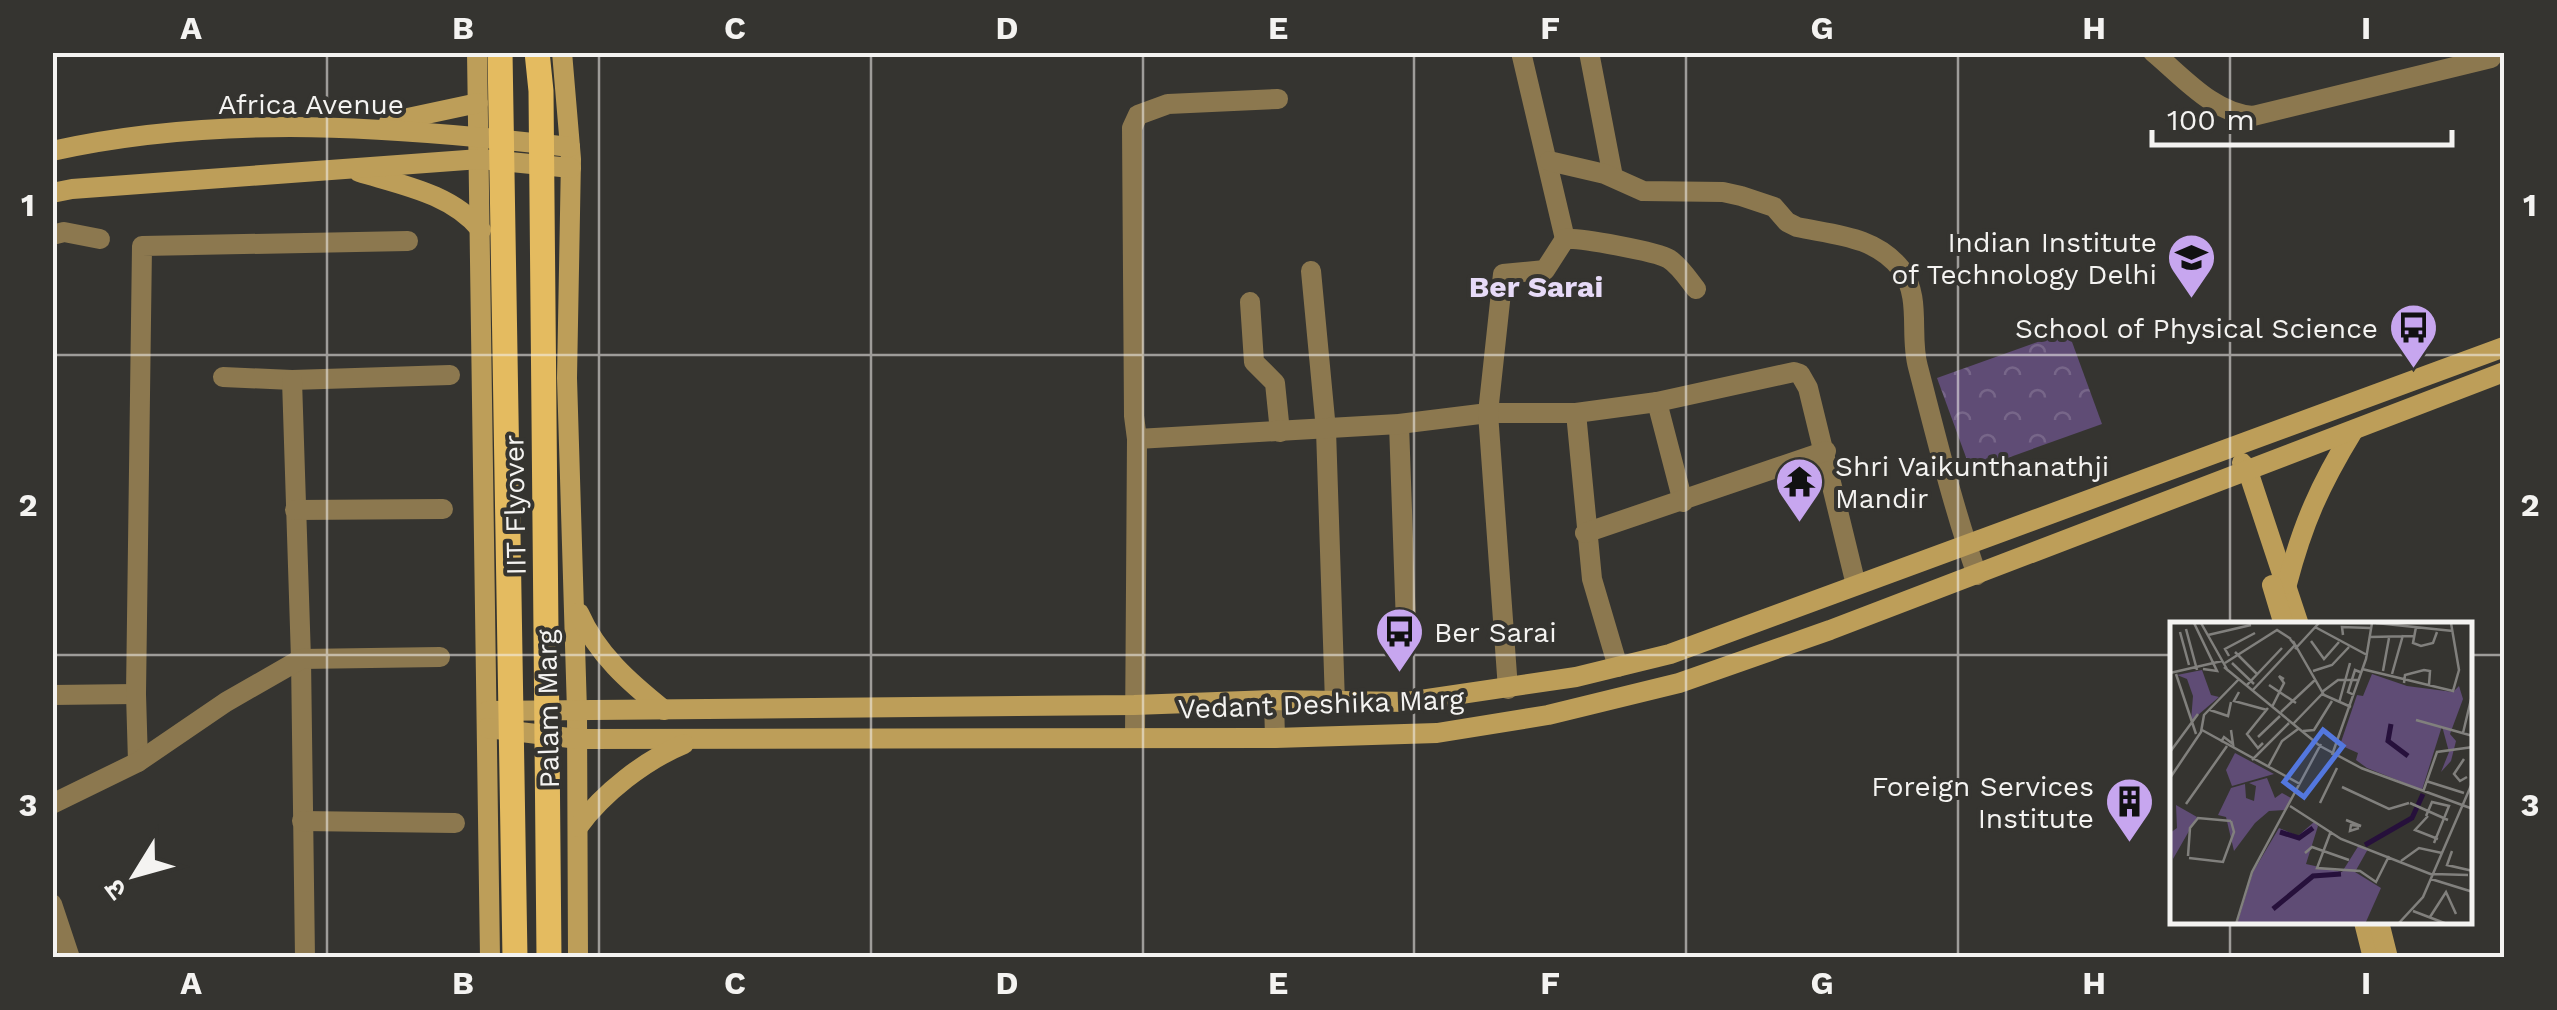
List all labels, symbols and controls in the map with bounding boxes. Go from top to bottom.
text: A [180,9,202,47]
text: B [452,9,474,47]
text: C [724,9,746,47]
text: D [996,9,1018,47]
text: E [1268,9,1288,47]
text: F [1540,9,1560,47]
text: G [1810,9,1834,47]
text: H [2082,9,2106,47]
text: I [2361,9,2371,47]
scale bar [2152,85,2452,147]
street label: Africa Avenue [218,88,404,121]
text: 100 m [2167,102,2255,137]
text: 1 [21,186,35,224]
text: 1 [2523,186,2537,224]
place label: Indian Institute of Technology Delhi [1891,226,2157,291]
school or university icon: Indian Institute of Technology Delhi [2166,232,2218,300]
district label: Ber Sarai [1469,269,1603,304]
bus stop icon: School of Physical Science [2387,302,2439,370]
place label: School of Physical Science [2015,312,2378,345]
street label: IIT Flyover [497,434,533,576]
place label: Shri Vaikunthanathji Mandir [1835,450,2109,515]
temple icon: Shri Vaikunthanathji Mandir [1774,456,1826,524]
text: 2 [18,486,38,524]
text: 2 [2520,486,2540,524]
bus stop icon: Ber Sarai [1373,606,1425,674]
place label: Ber Sarai [1434,616,1557,649]
inset map [2170,622,2472,925]
street label: Palam Marg [530,629,566,789]
street label: Vedant Deshika Marg [1177,683,1465,725]
place label: Foreign Services Institute [1871,770,2094,835]
building icon: Foreign Services Institute [2103,776,2155,844]
text: 3 [19,786,37,824]
text: 3 [2521,786,2539,824]
north arrow [85,825,185,925]
text: उ [97,873,134,906]
text: A [180,964,202,1002]
text: B [452,964,474,1002]
text: C [724,964,746,1002]
text: D [996,964,1018,1002]
text: E [1268,964,1288,1002]
text: F [1540,964,1560,1002]
text: G [1810,964,1834,1002]
text: H [2082,964,2106,1002]
text: I [2361,964,2371,1002]

